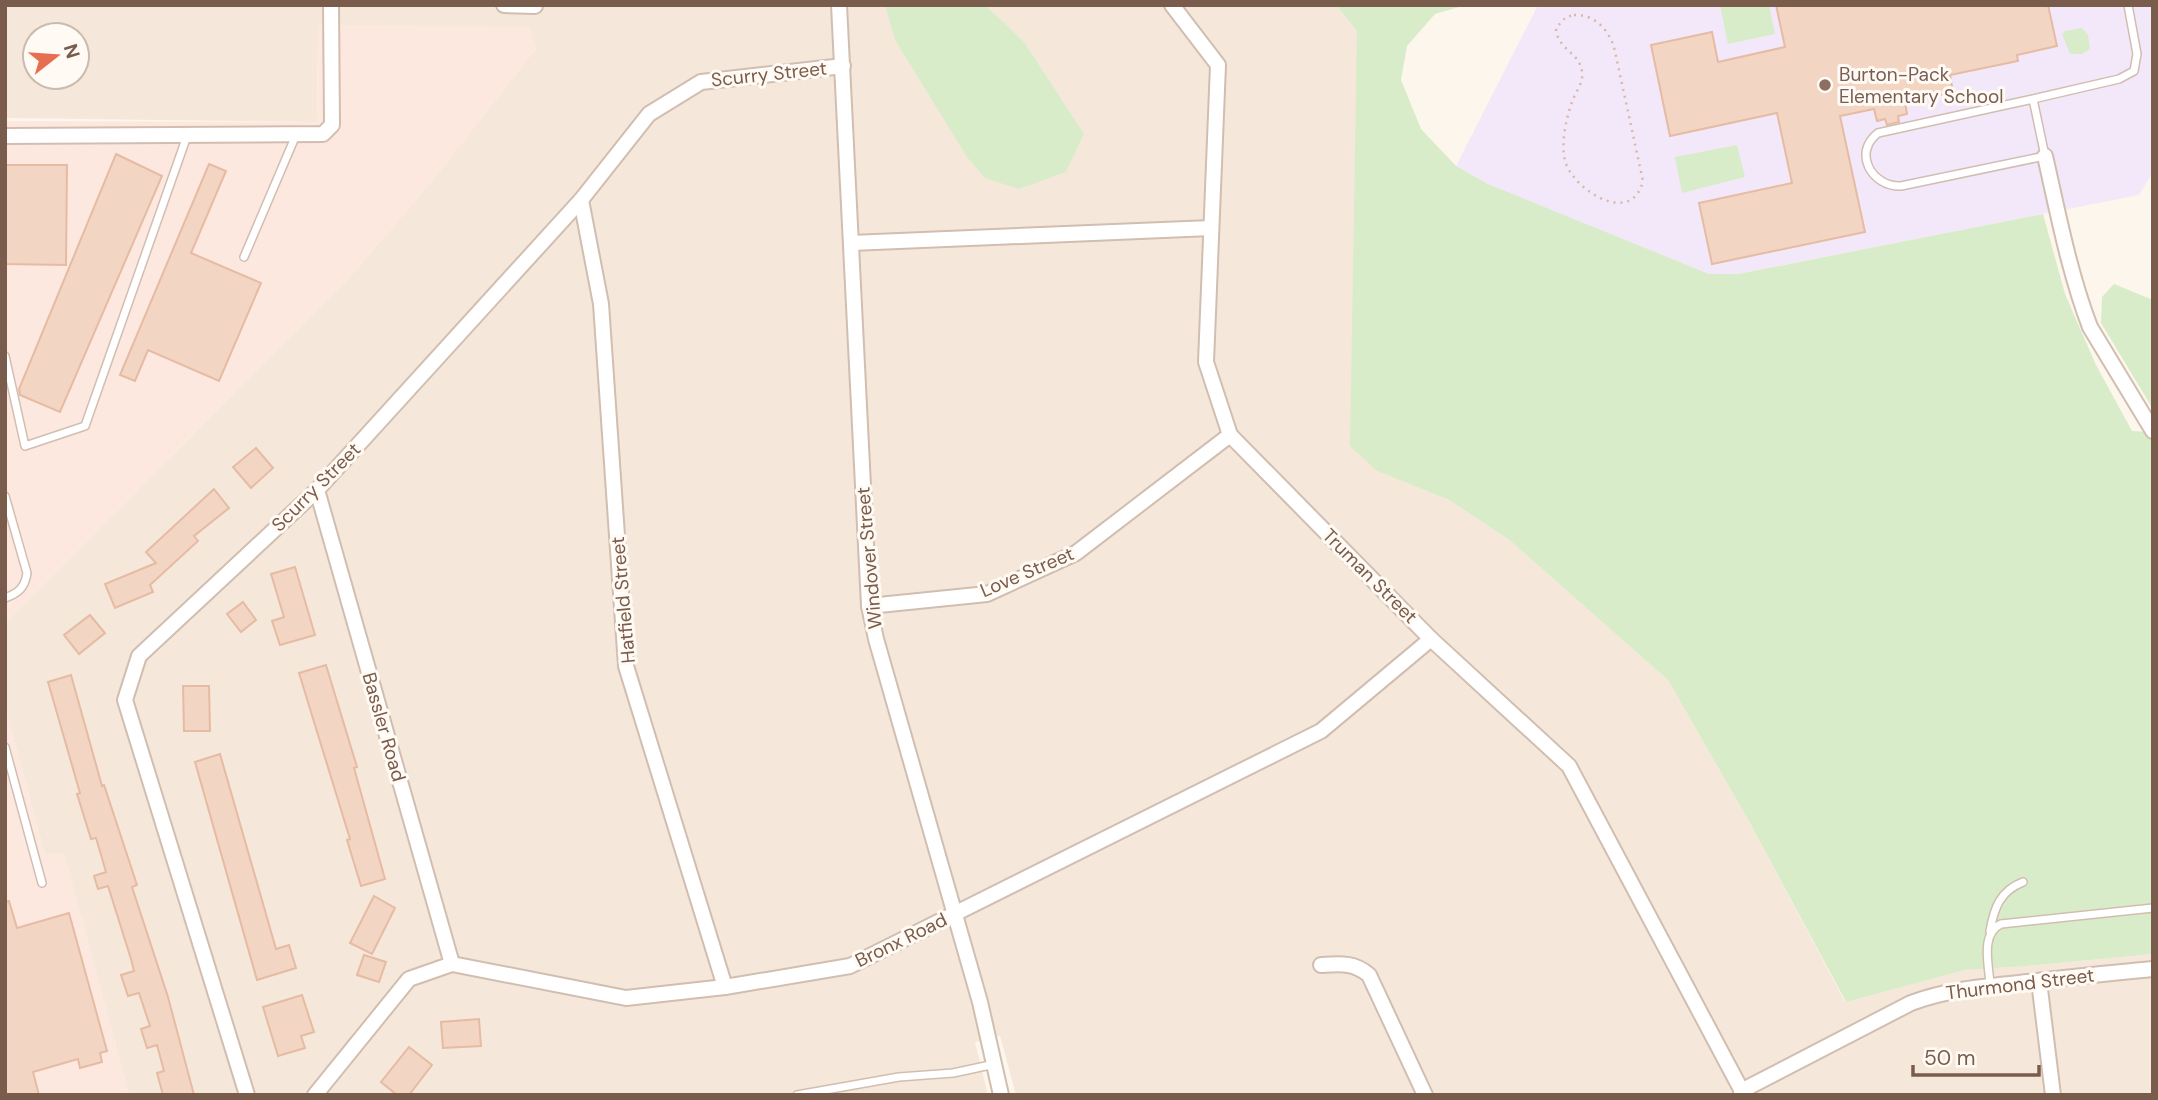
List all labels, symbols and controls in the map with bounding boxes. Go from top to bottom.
north arrow [21,21,91,91]
text: N [58,41,86,61]
street label: Scurry Street [710,55,828,93]
place label: Burton-Pack Elementary School [1839,62,2003,109]
marker: Burton-Pack Elementary School [1817,77,1833,93]
street label: Scurry Street [266,437,366,537]
street label: Windover Street [850,486,888,630]
street label: Truman Street [1317,523,1423,629]
street label: Hatfield Street [605,536,641,664]
street label: Love Street [976,541,1078,603]
street label: Bassler Road [357,670,411,784]
street label: Bronx Road [851,907,951,973]
street label: Thurmond Street [1944,962,2096,1006]
scale bar [1913,1034,2039,1078]
text: 50 m [1924,1044,1975,1072]

